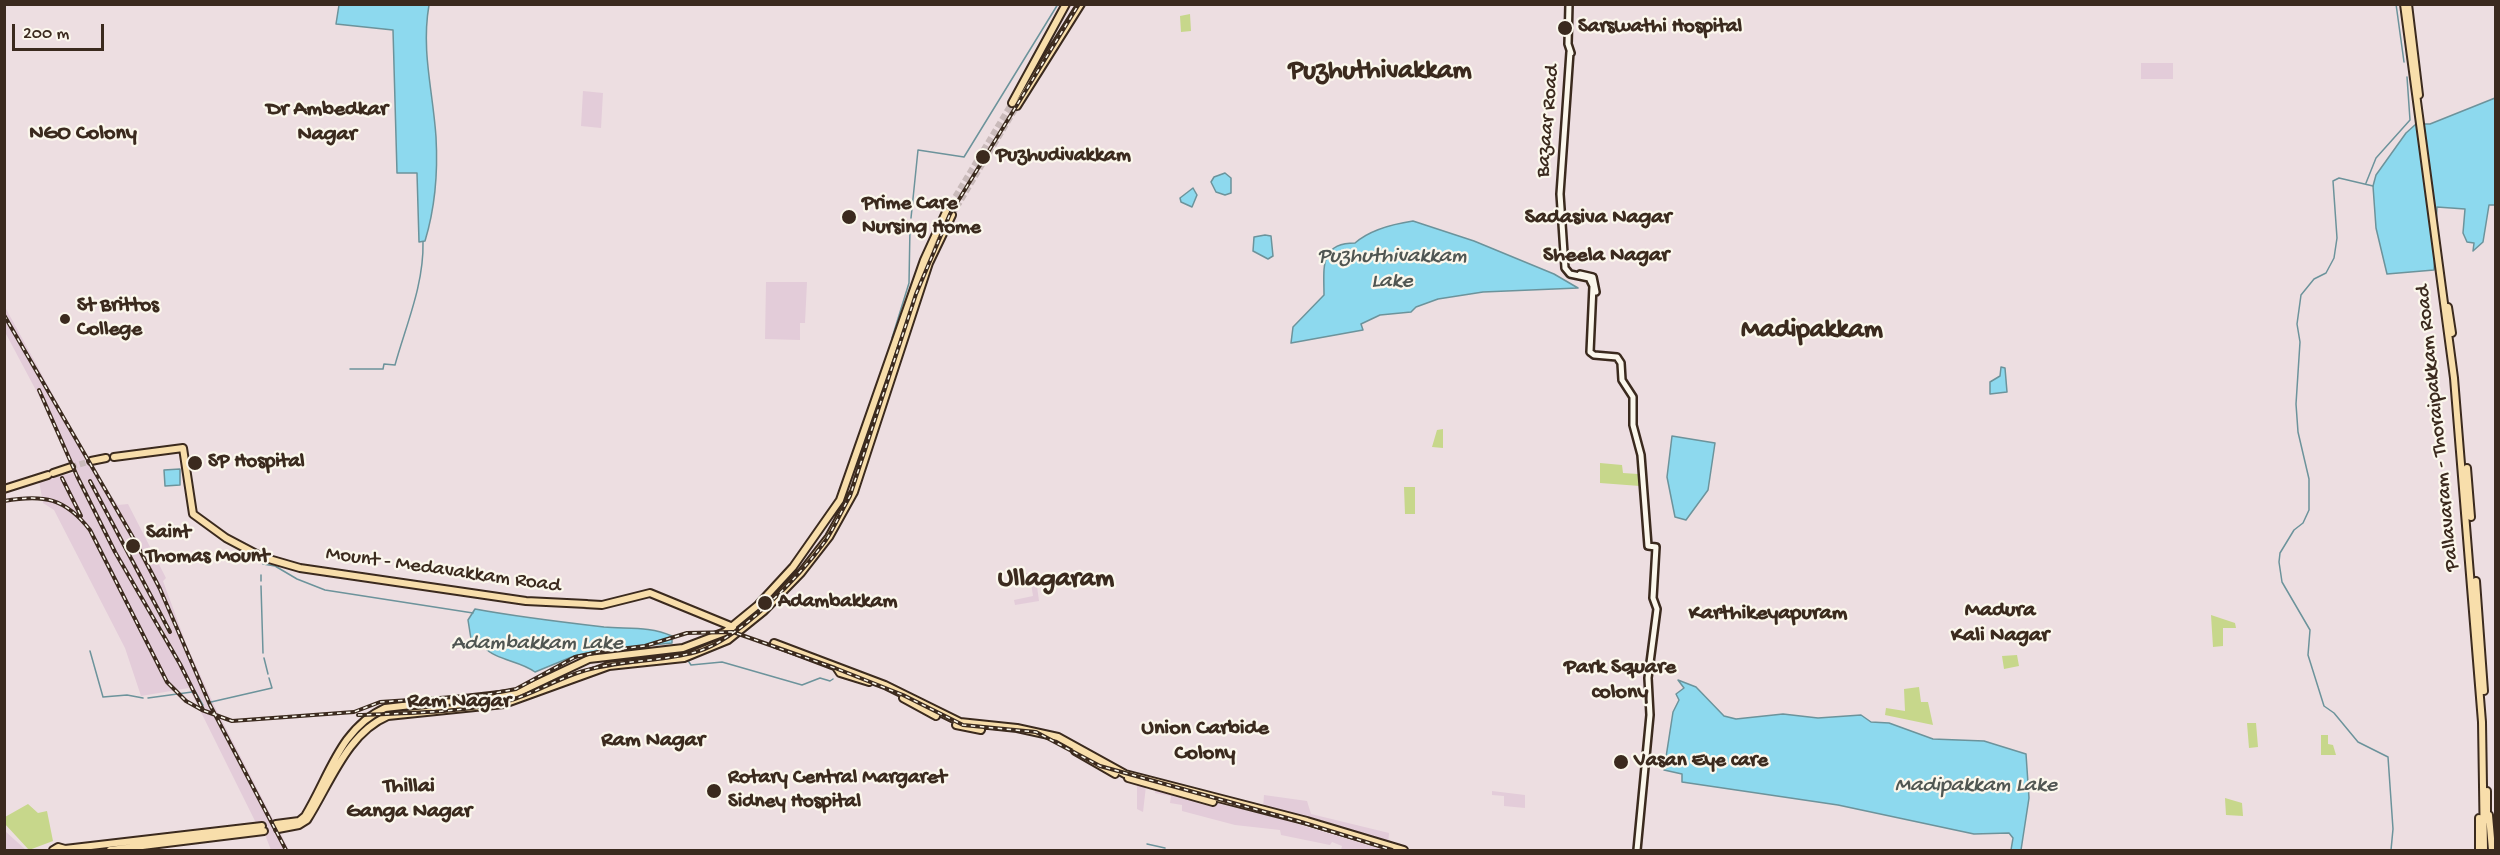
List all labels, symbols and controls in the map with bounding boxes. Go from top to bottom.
scale bar [15,12,106,50]
place label: Sarswathi Hospital [1578,15,1742,41]
marker: Sarswathi Hospital [1556,19,1574,37]
text: 200 m [23,24,69,45]
district label: Puzhuthivakkam [1288,57,1472,89]
street label: Bazaar Road [1532,63,1566,179]
district label: Dr Ambedkar Nagar [266,98,388,150]
district label: NGO Colony [29,122,137,148]
place label: Puzhudivakkam [996,144,1131,170]
marker: Puzhudivakkam [974,148,992,166]
place label: Prime Care Nursing Home [862,192,981,242]
district label: Sadasiva Nagar [1525,206,1671,232]
marker: Prime Care Nursing Home [840,208,858,226]
district label: Sheela Nagar [1543,244,1669,270]
water label: Puzhuthivakkam Lake [1317,245,1467,296]
street label: Pallavaram - Thoraipakkam Road [2411,284,2467,572]
place label: St Brittos College [77,294,159,344]
marker: St Brittos College [58,312,72,326]
district label: Madipakkam [1741,316,1883,348]
place label: SP Hospital [208,450,305,476]
marker: SP Hospital [186,454,204,472]
place label: Saint Thomas Mount [146,521,269,571]
marker: Saint Thomas Mount [124,537,142,555]
street label: Mount - Medavakkam Road [324,542,562,600]
district label: Ullagaram [998,565,1114,597]
place label: Adambakkam [778,590,897,616]
marker: Adambakkam [756,594,774,612]
district label: Madura Kali Nagar [1951,599,2049,650]
district label: Karthikeyapuram [1689,602,1847,628]
water label: Adambakkam Lake [451,632,623,658]
district label: Park Square colony [1564,656,1676,708]
district label: Ram Nagar [407,690,511,716]
district label: Union Carbide Colony [1141,717,1269,768]
district label: Ram Nagar [601,729,705,755]
place label: Vasan Eye care [1634,749,1768,775]
marker: Vasan Eye care [1612,753,1630,771]
place label: Rotary Central Margaret Sidney Hospital [728,766,946,816]
water label: Madipakkam Lake [1895,774,2057,800]
district label: Thillai Ganga Nagar [346,775,472,826]
marker: Rotary Central Margaret Sidney Hospital [705,782,723,800]

